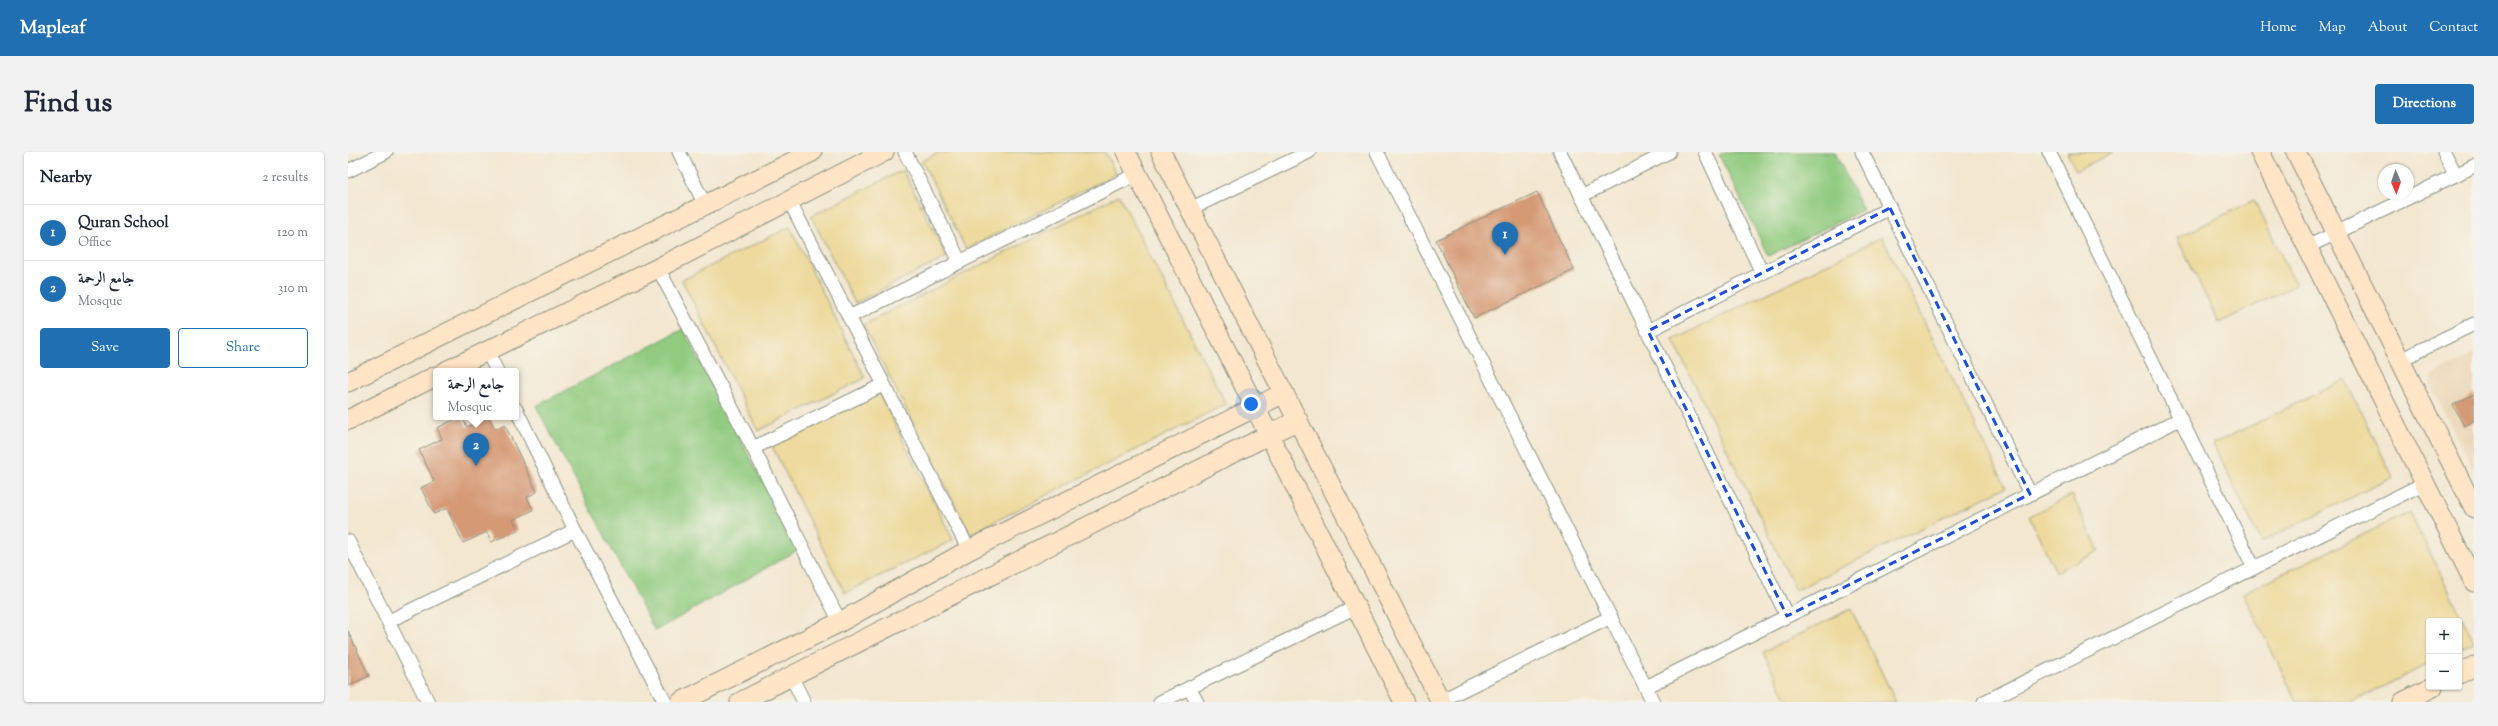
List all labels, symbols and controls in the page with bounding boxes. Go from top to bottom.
text: Mapleaf [20,15,86,42]
text: Home [2260,18,2297,38]
text: Map [2319,18,2346,38]
text: About [2368,18,2407,38]
text: Contact [2429,18,2478,38]
text: Find us [24,84,112,124]
button: Directions [2375,84,2474,124]
north arrow [2378,164,2414,200]
text: Nearby [40,166,92,190]
text: 2 results [263,169,308,187]
text: Quran School [78,213,169,234]
pin: 1 [1492,222,1518,255]
text: 1 [51,224,55,242]
text: 120 m [277,224,308,242]
text: Office [78,234,111,252]
text: جامع الرحمة [78,269,134,290]
text: 2 [50,280,56,298]
text: 310 m [278,280,308,298]
text: Mosque [78,293,123,311]
button: Save [40,328,170,368]
button: Share [178,328,308,368]
popup [433,368,519,420]
text: جامع الرحمة [448,375,504,396]
your location [1241,394,1261,414]
text: Mosque [448,399,492,417]
pin: 2 [463,433,489,466]
map controls [2426,618,2462,690]
button: + [2426,618,2462,654]
button: − [2426,654,2462,690]

